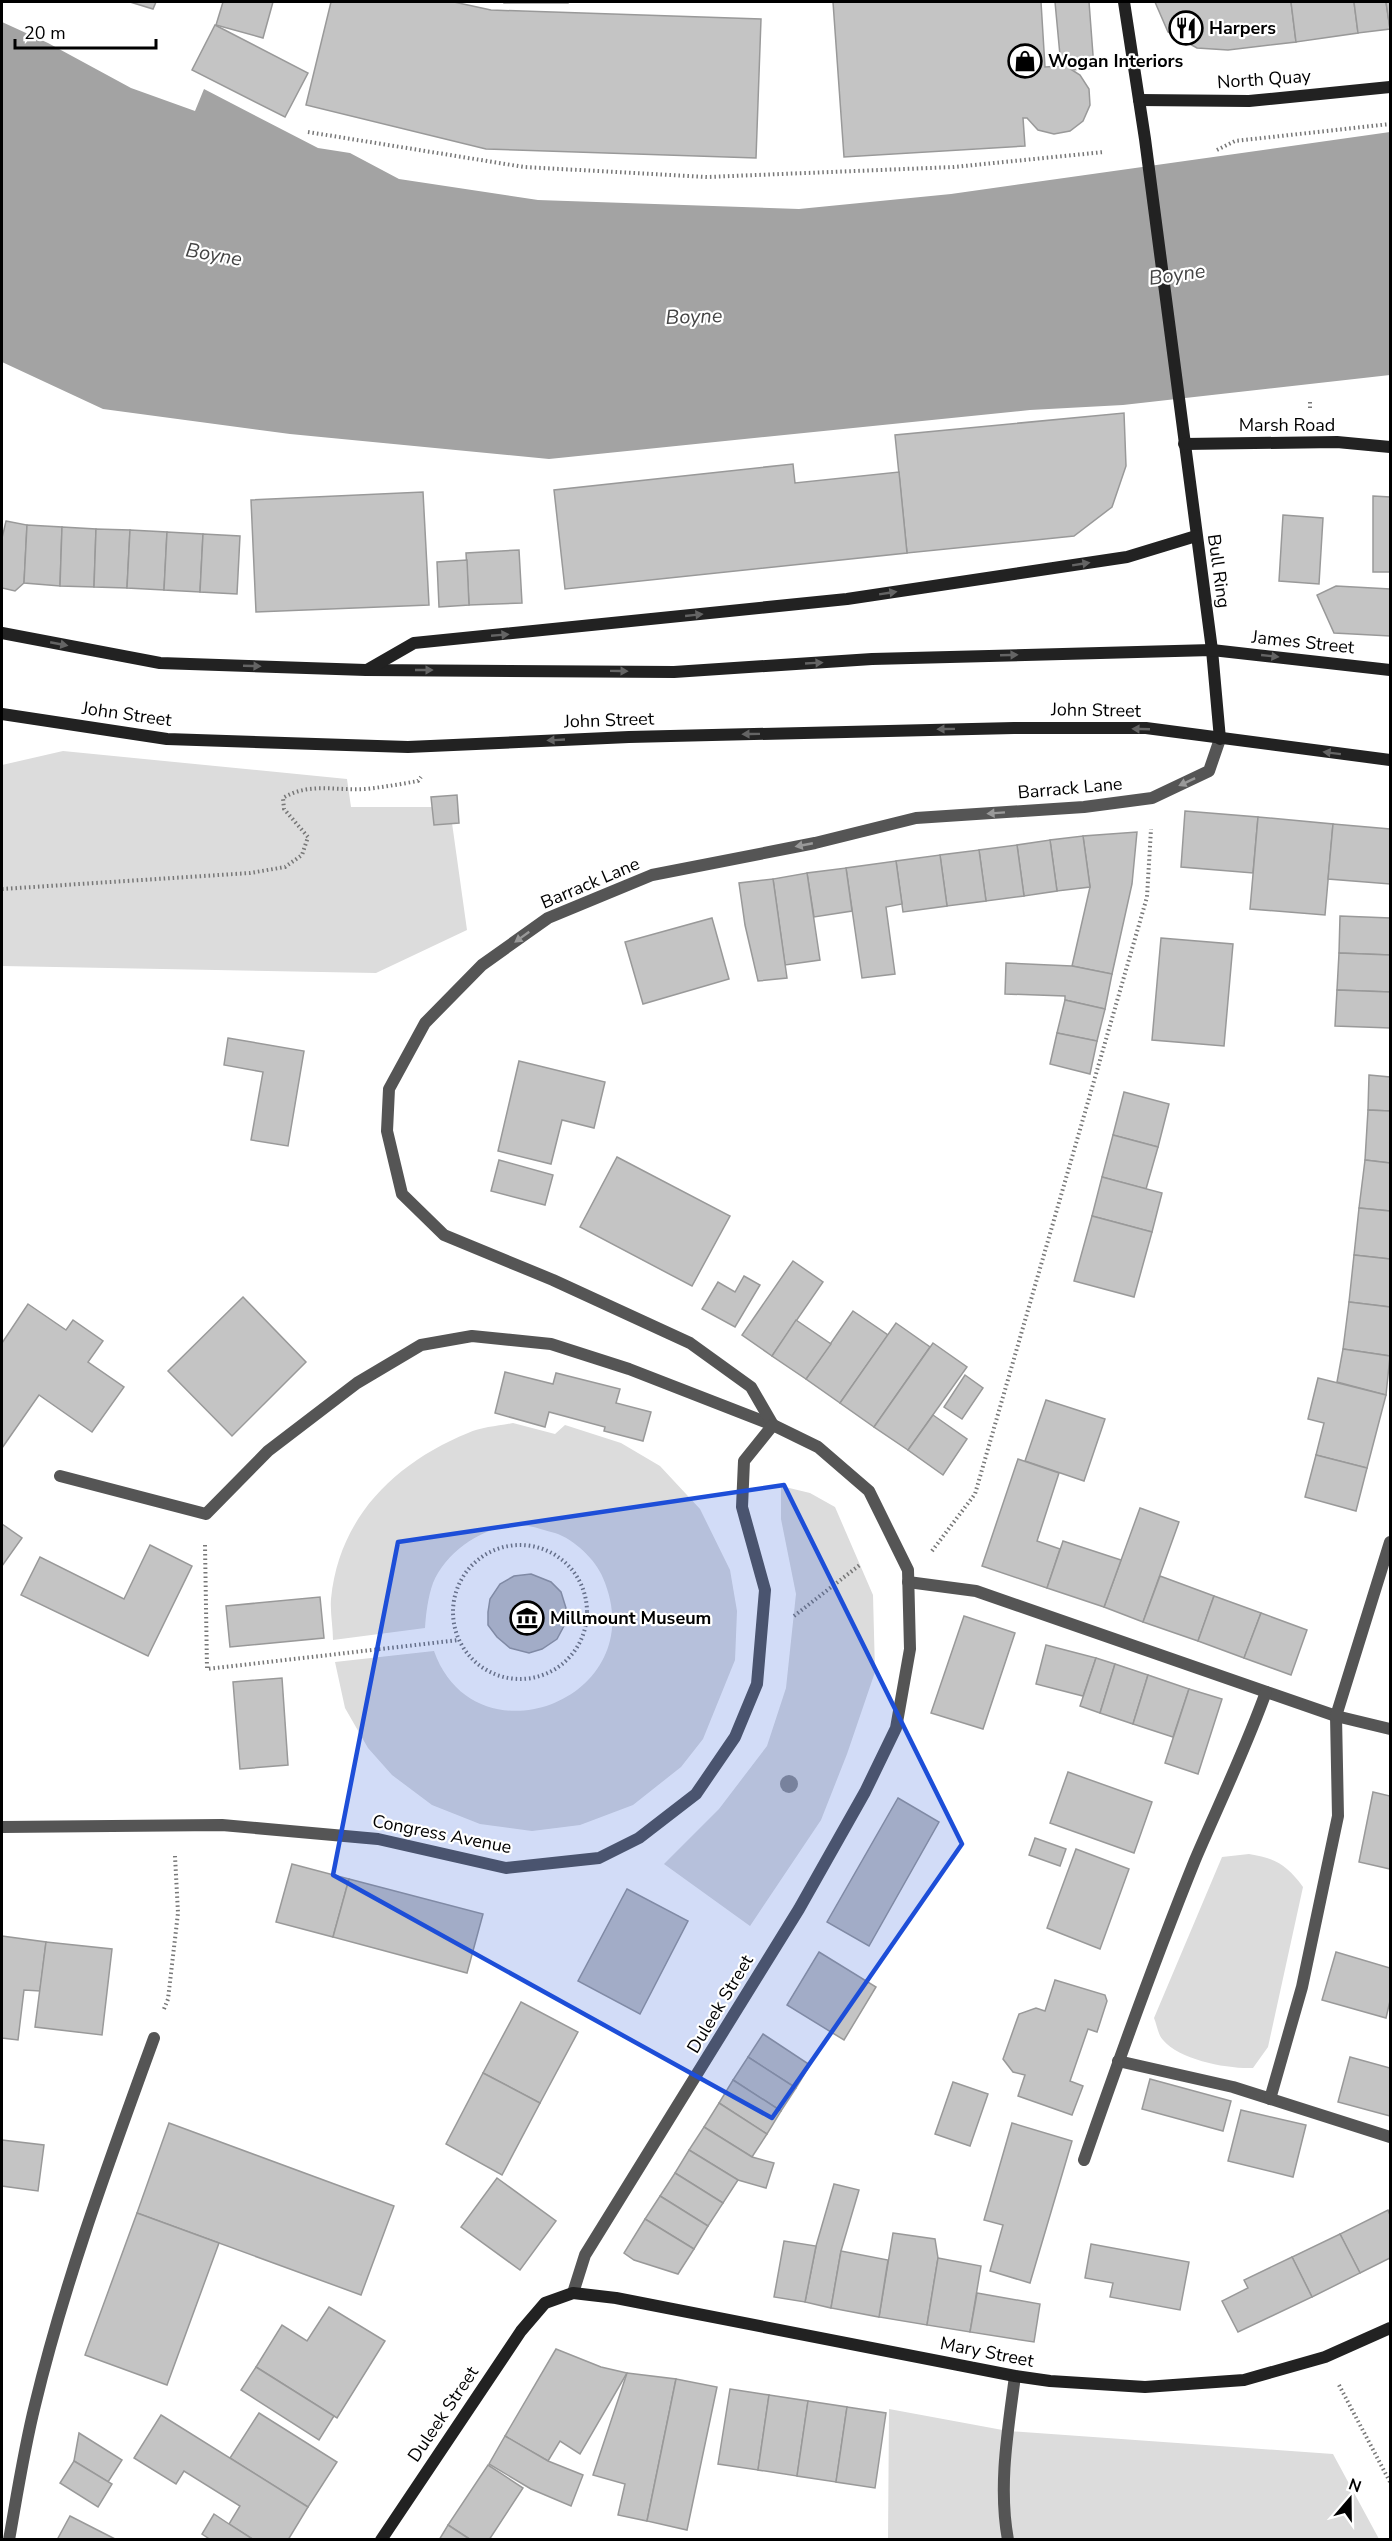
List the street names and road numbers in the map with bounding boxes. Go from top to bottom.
street label: North Quay [1216,64,1312,94]
street label: Marsh Road [1239,413,1335,437]
street label: Bull Ring [1202,532,1236,610]
street label: James Street [1250,625,1356,659]
street label: John Street [80,696,174,732]
street label: John Street [1050,697,1142,723]
street label: John Street [563,706,655,734]
street label: Barrack Lane [1017,771,1123,805]
street label: Barrack Lane [537,851,643,915]
street label: Congress Avenue [370,1809,514,1859]
street label: Duleek Street [681,1950,759,2058]
street label: Mary Street [938,2331,1037,2373]
street label: Duleek Street [402,2361,484,2467]

